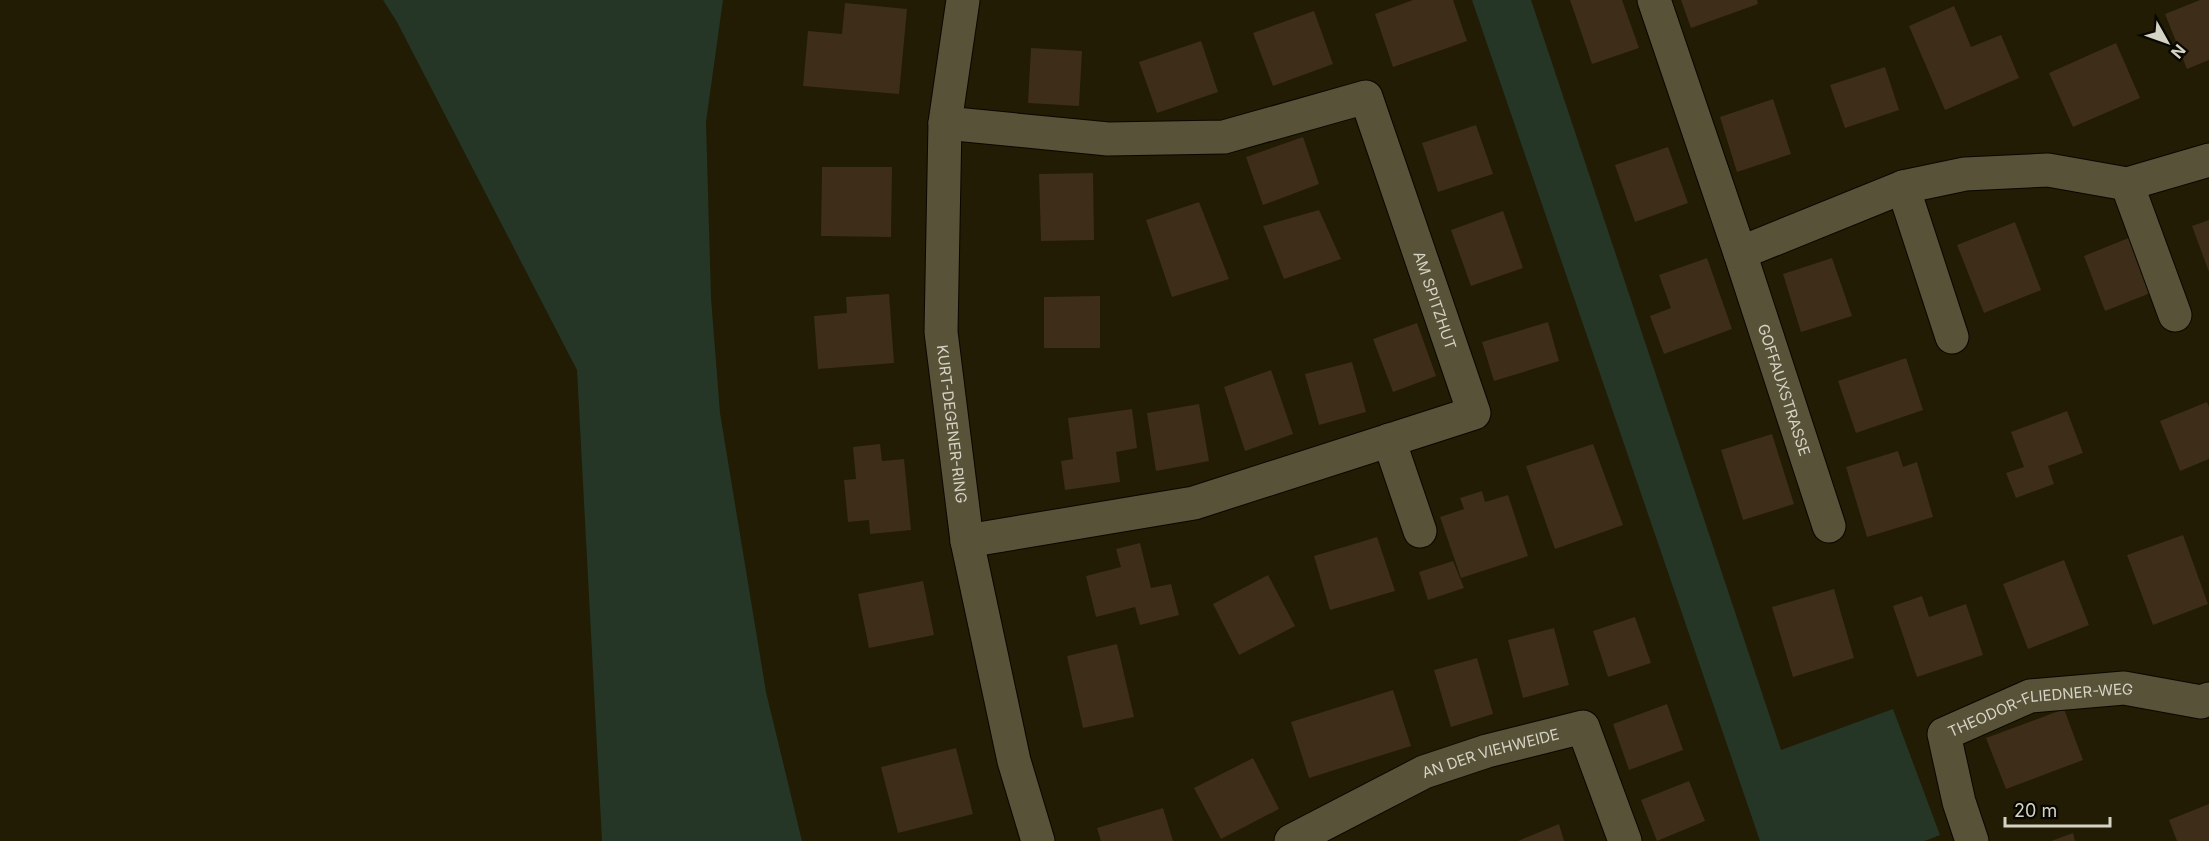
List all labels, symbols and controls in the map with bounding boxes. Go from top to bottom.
north arrow [2137,12,2197,72]
text: N [2167,41,2190,63]
street label: AM SPITZHUT [1410,249,1461,352]
street label: GOFFAUXSTRASSE [1754,321,1815,458]
street label: KURT-DEGENER-RING [933,344,972,504]
street label: THEODOR-FLIEDNER-WEG [1945,678,2135,741]
street label: AN DER VIEHWEIDE [1419,724,1561,782]
scale bar [2005,790,2110,828]
text: 20 m [2014,800,2057,821]

